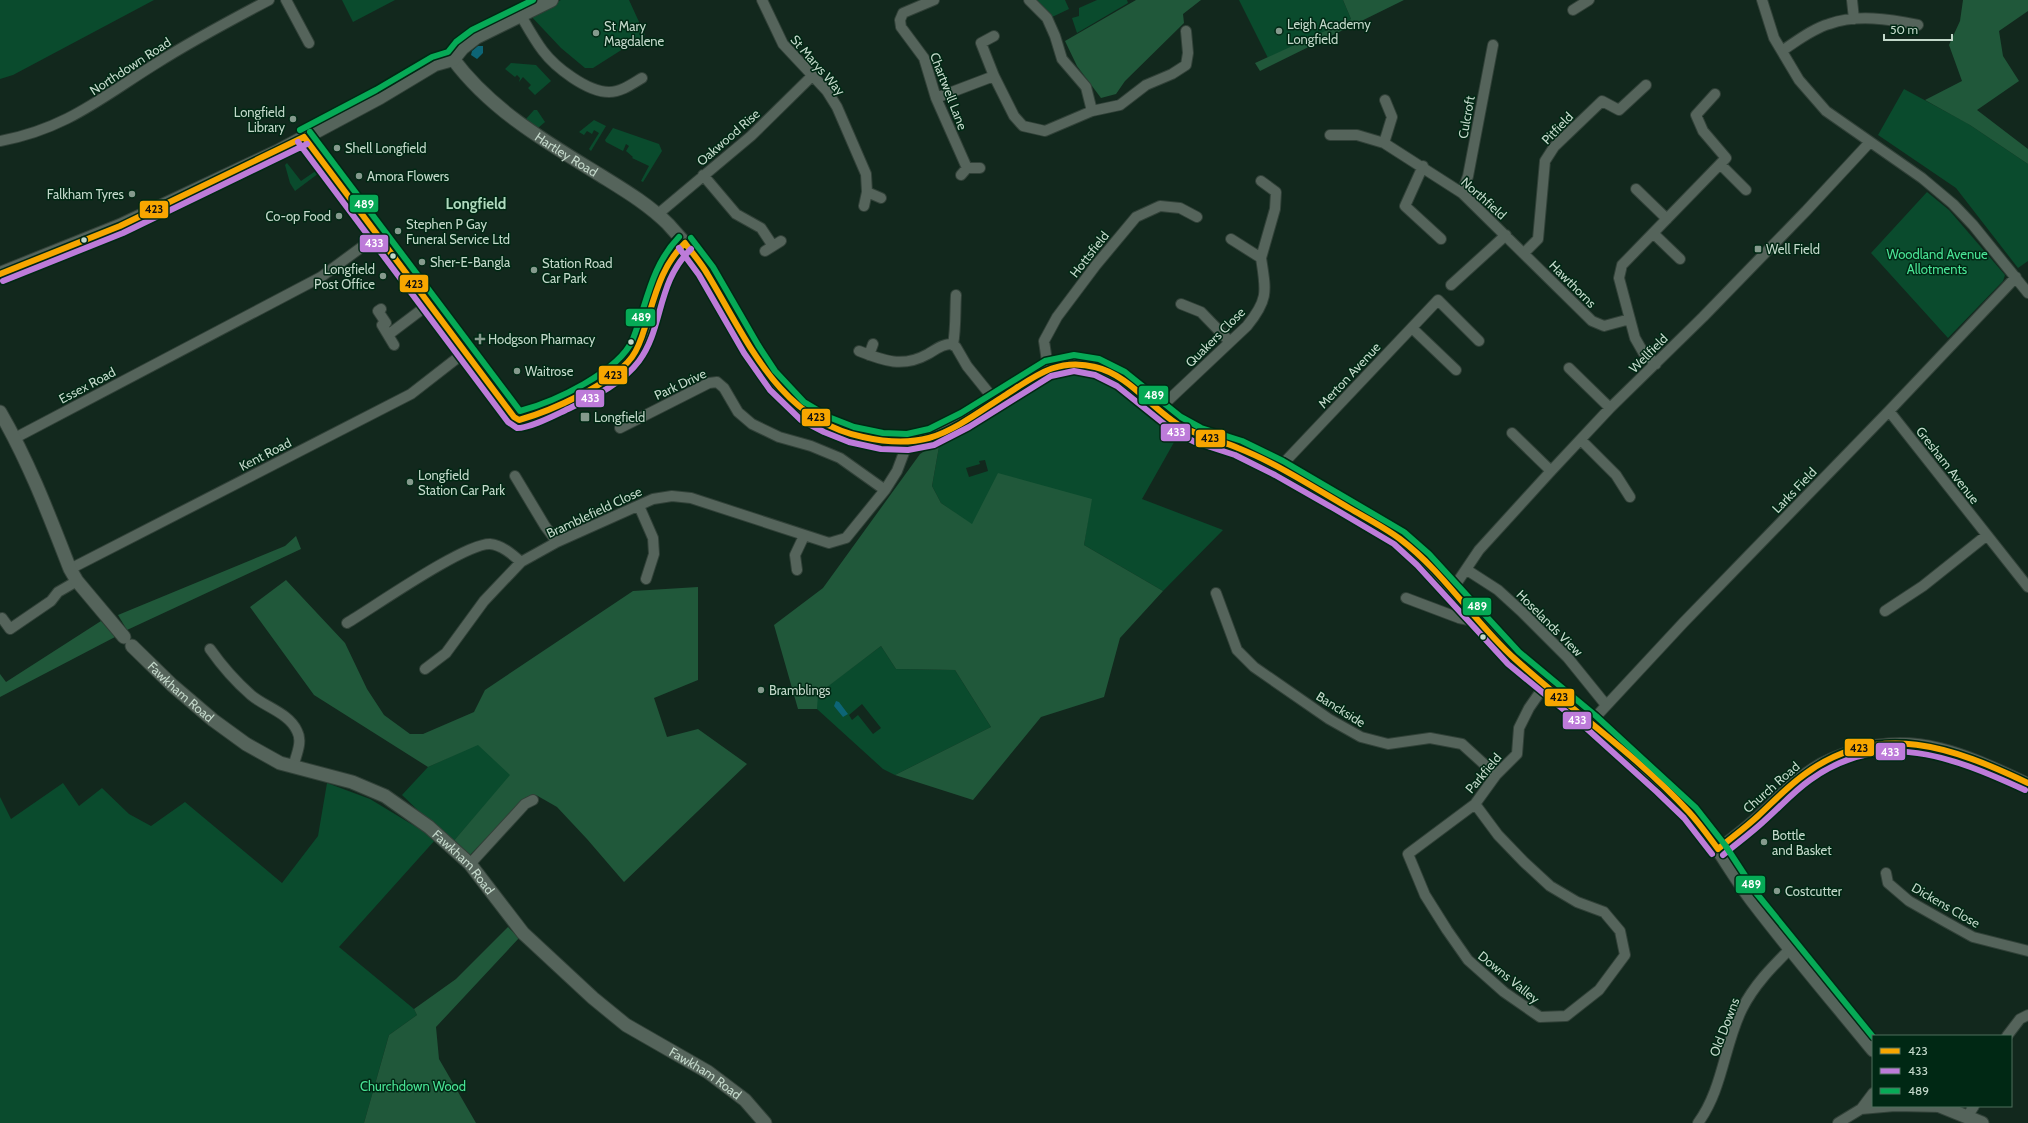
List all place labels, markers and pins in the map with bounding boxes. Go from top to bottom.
place label: Leigh Academy Longfield [1287,16,1371,47]
place label: St Mary Magdalene [604,18,665,49]
marker: Leigh Academy Longfield [1274,26,1284,36]
marker: St Mary Magdalene [591,28,601,38]
place label: Longfield Library [234,104,285,135]
marker: Longfield Library [288,114,298,124]
place label: Shell Longfield [345,140,426,156]
marker: Shell Longfield [332,143,342,153]
place label: Amora Flowers [367,168,450,184]
marker: Amora Flowers [354,171,364,181]
place label: Falkham Tyres [47,186,125,202]
marker: Falkham Tyres [127,189,137,199]
place label: Co-op Food [265,208,331,224]
marker: Co-op Food [334,211,344,221]
place label: Stephen P Gay Funeral Service Ltd [406,216,510,247]
marker: Stephen P Gay Funeral Service Ltd [393,226,403,236]
unlabelled marker [79,235,89,245]
place label: Well Field [1766,241,1820,257]
marker: Well Field [1753,244,1763,254]
unlabelled marker [388,251,398,261]
place label: Sher-E-Bangla [430,254,511,270]
place label: Station Road Car Park [542,255,613,286]
marker: Sher-E-Bangla [417,257,427,267]
place label: Longfield Post Office [314,261,375,292]
marker: Station Road Car Park [529,265,539,275]
marker: Longfield Post Office [378,271,388,281]
place label: Hodgson Pharmacy [488,331,596,347]
marker: Hodgson Pharmacy [475,334,485,344]
unlabelled marker [626,337,636,347]
place label: Waitrose [525,363,574,379]
marker: Waitrose [512,366,522,376]
place label: Longfield [594,409,645,425]
marker: Longfield [579,411,591,423]
place label: Longfield Station Car Park [418,467,505,498]
marker: Longfield Station Car Park [405,477,415,487]
unlabelled marker [1478,632,1488,642]
place label: Bramblings [769,682,831,698]
marker: Bramblings [756,685,766,695]
place label: Bottle and Basket [1772,827,1832,858]
marker: Bottle and Basket [1759,837,1769,847]
place label: Costcutter [1785,883,1843,899]
marker: Costcutter [1772,886,1782,896]

